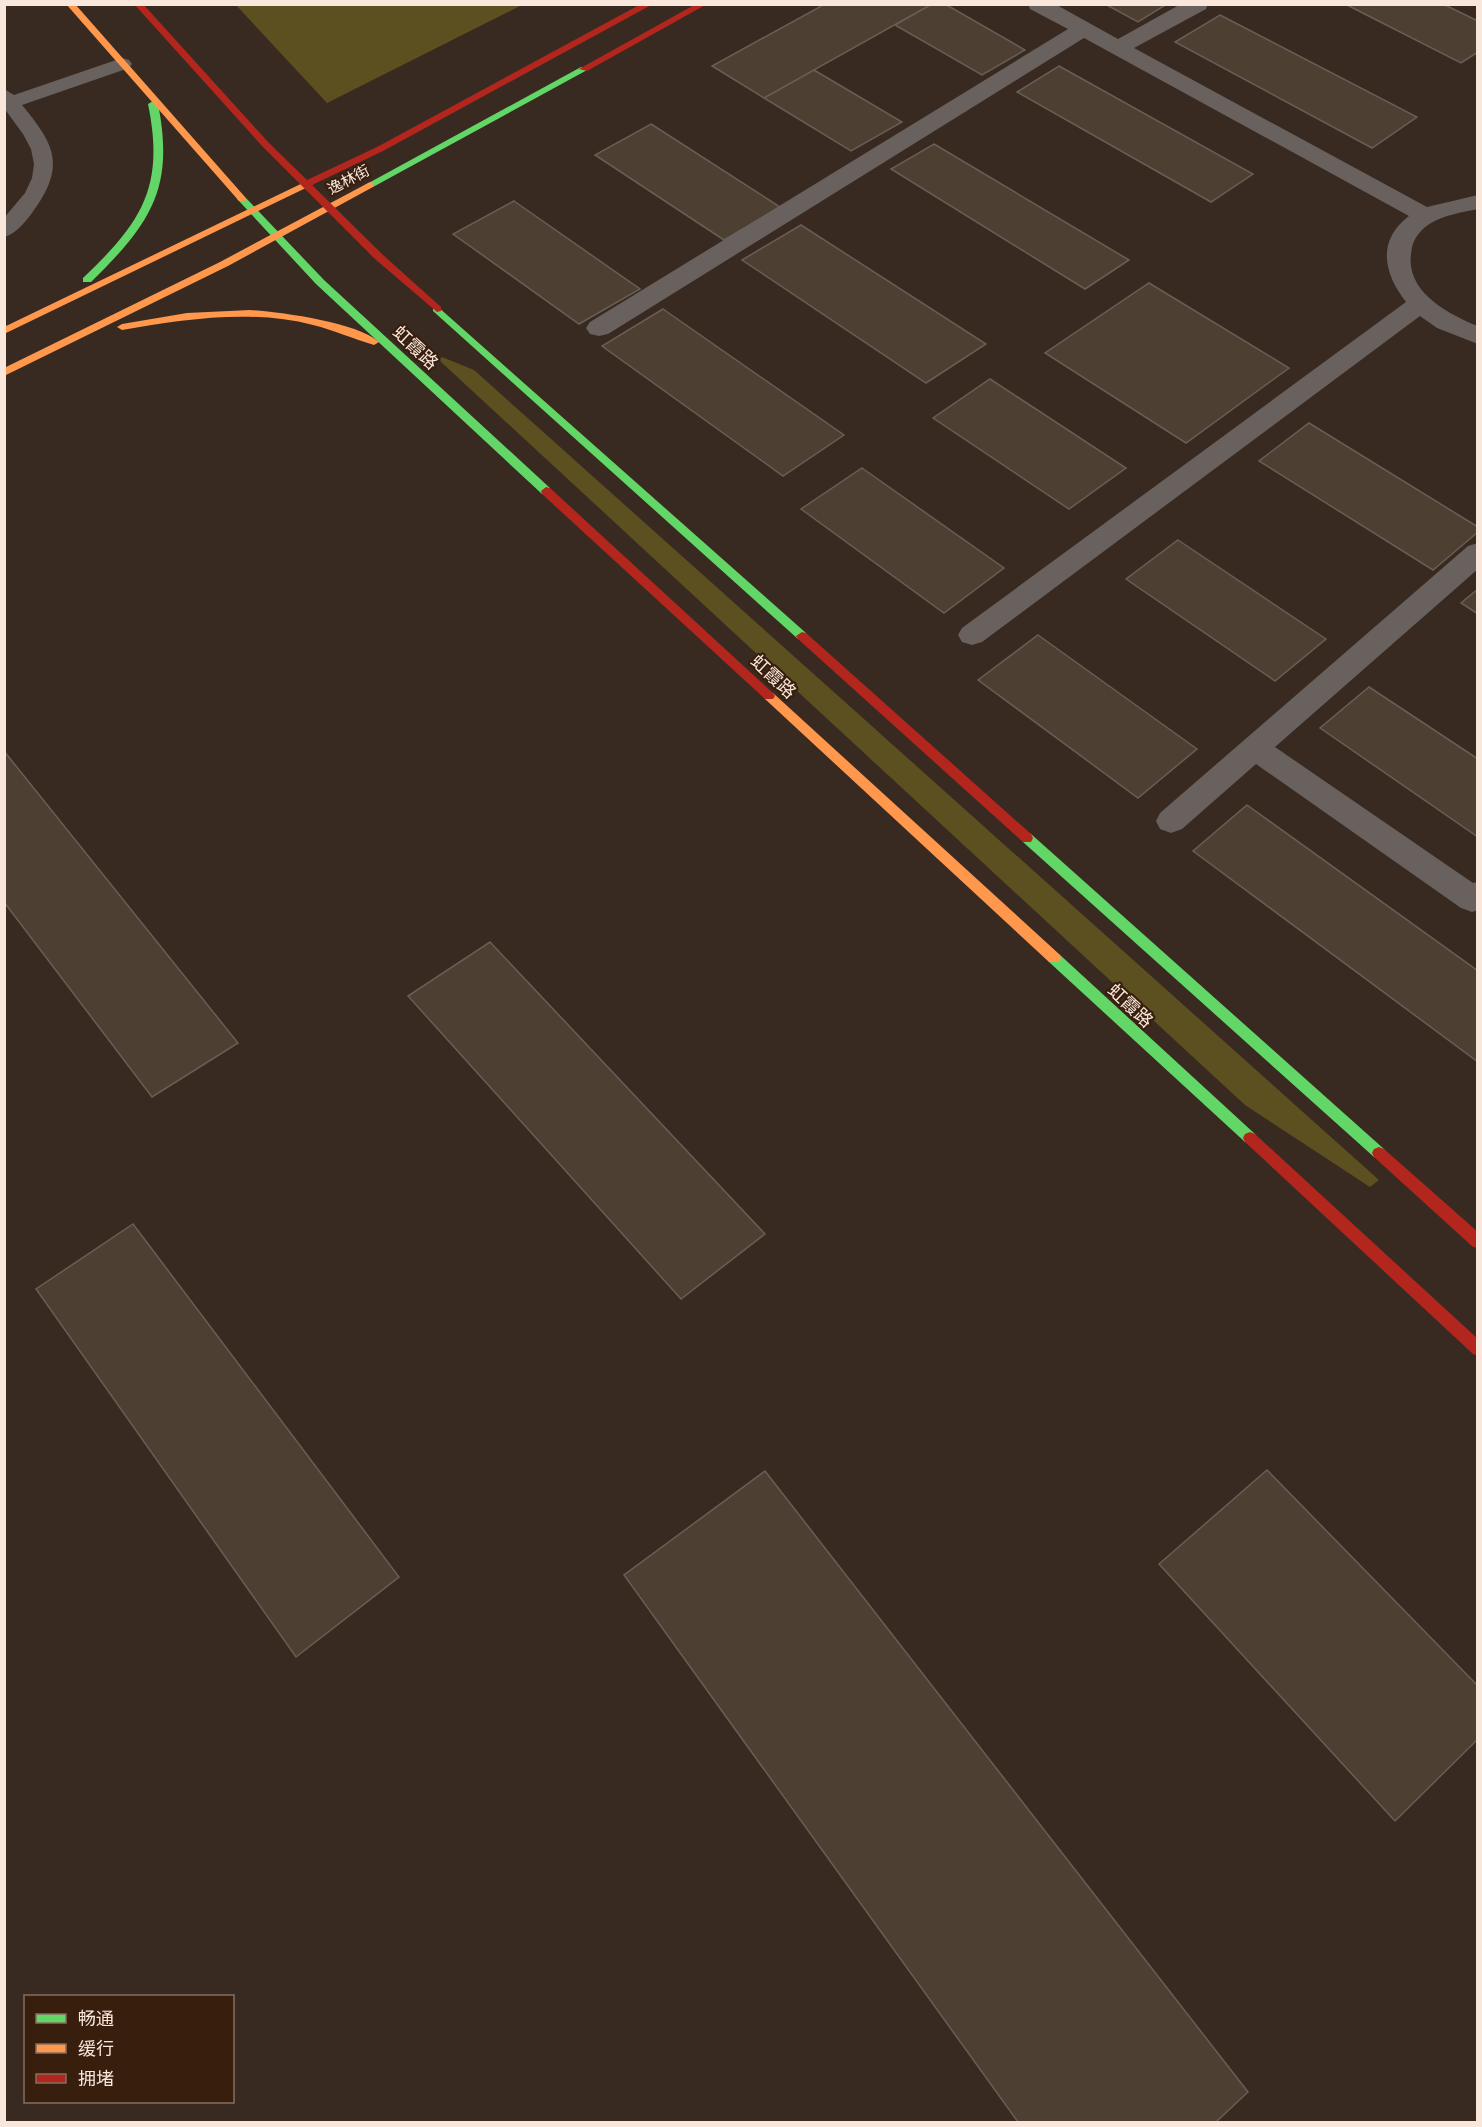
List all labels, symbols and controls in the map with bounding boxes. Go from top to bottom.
street label: 逸林街 [324,160,372,198]
street label: 虹霞路 [389,321,443,373]
street label: 虹霞路 [747,650,801,702]
street label: 虹霞路 [1104,979,1158,1031]
legend [24,1995,234,2103]
text: 畅通 [78,2007,114,2029]
text: 缓行 [78,2037,114,2059]
text: 拥堵 [78,2067,114,2089]

